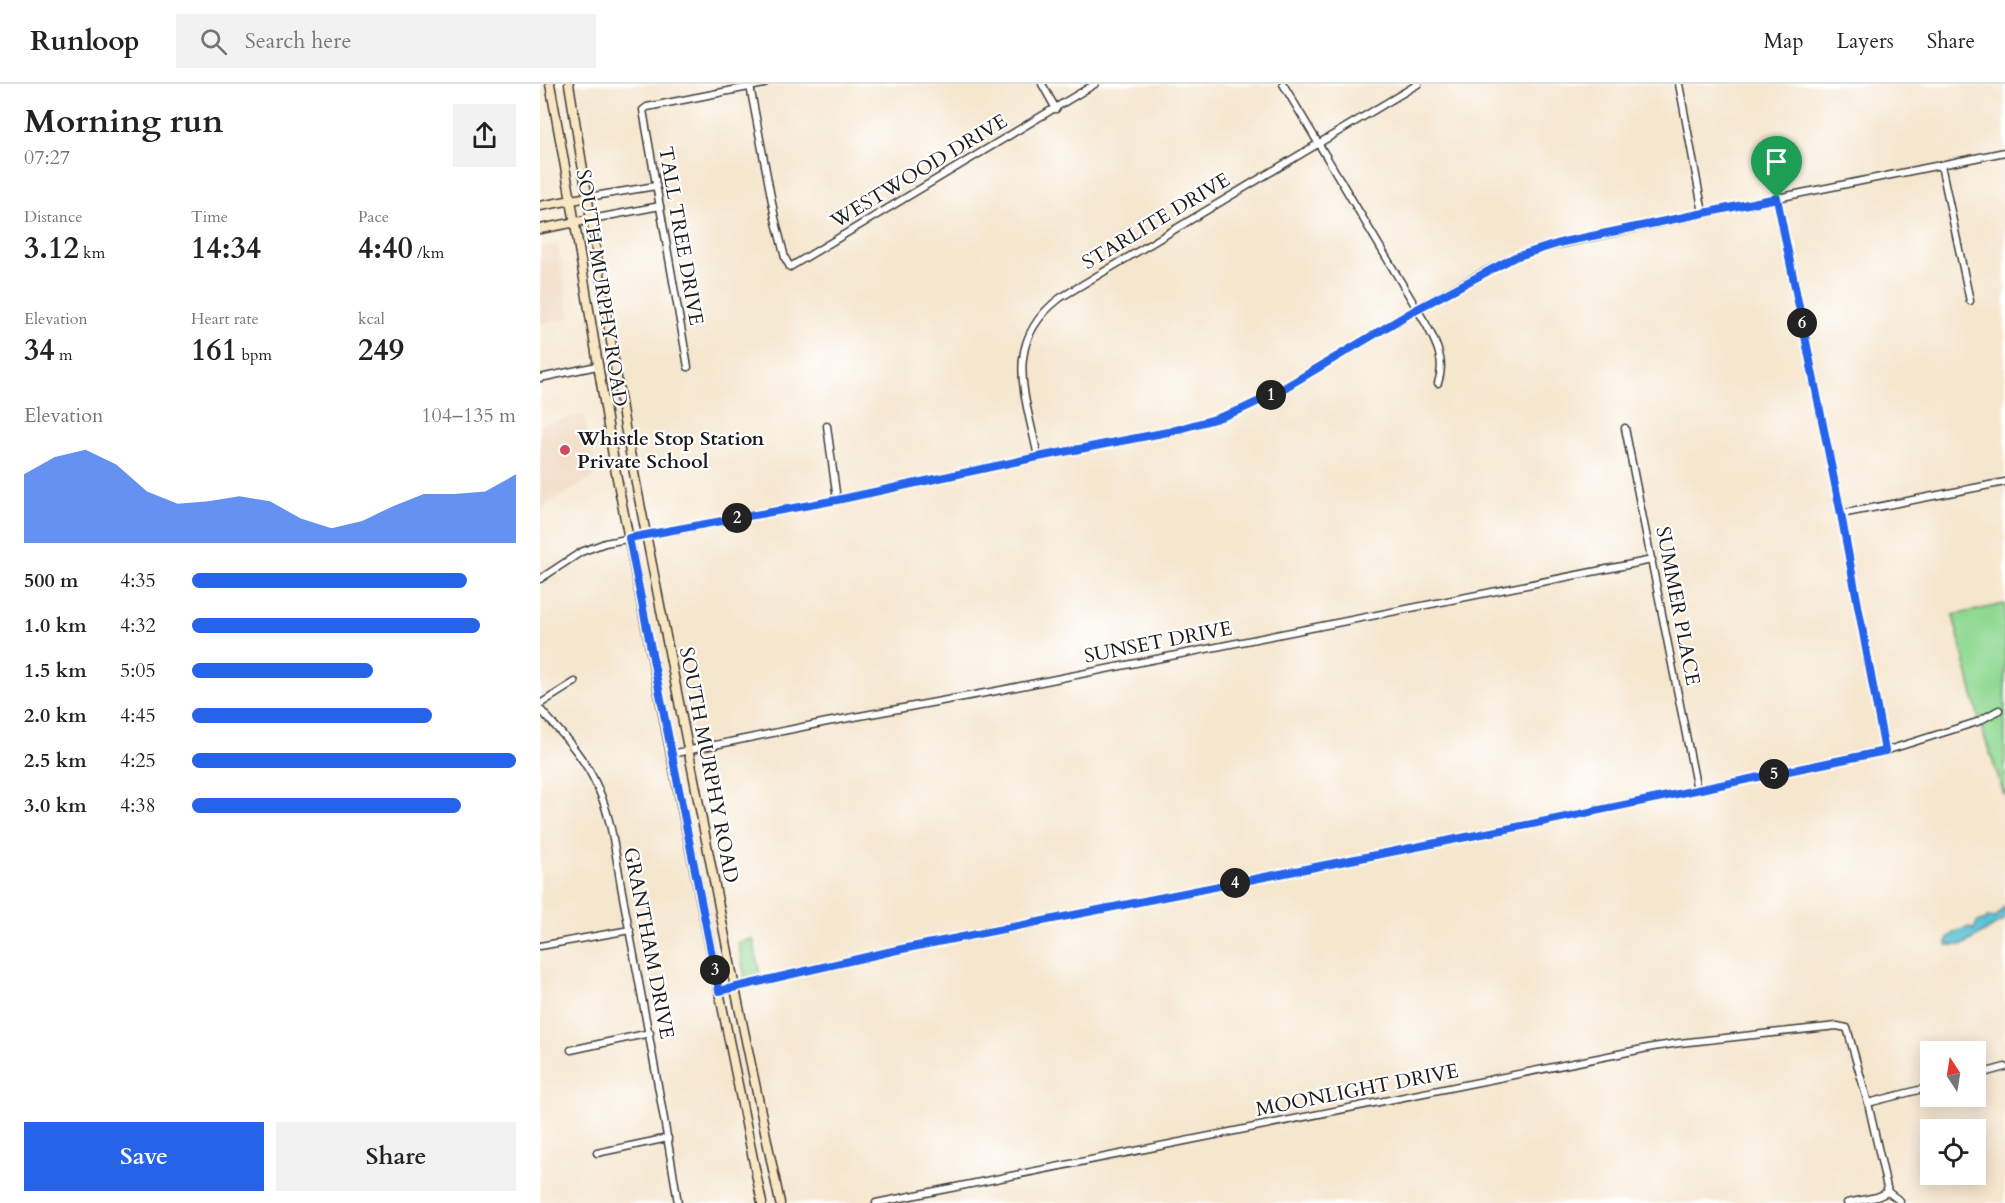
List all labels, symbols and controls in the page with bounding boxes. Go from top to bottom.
search box [176,14,596,68]
text: Runloop [30,22,140,60]
icon: search [197,25,230,58]
text: Search here [245,26,351,56]
text: Map [1764,27,1804,56]
text: Layers [1837,27,1894,56]
text: Share [1927,27,1975,56]
text: Morning run [24,99,224,144]
button: share [453,104,516,167]
street label: WESTWOOD DRIVE [825,108,1012,235]
pin [1751,136,1802,198]
text: 07:27 [24,144,70,171]
street label: TALL TREE DRIVE [652,145,710,327]
icon: arrive [1760,145,1793,178]
street label: STARLITE DRIVE [1077,166,1235,276]
street label: SOUTH MURPHY ROAD [570,167,634,409]
text: Distance [24,206,82,228]
text: Time [191,206,228,228]
text: Pace [358,206,389,228]
text: 3.12 [24,228,79,269]
text: 14:34 [191,228,261,269]
text: 4:40 [358,228,413,269]
text: km [79,242,105,264]
text: /km [413,242,444,264]
text: Elevation [24,308,88,330]
text: Heart rate [191,308,259,330]
text: kcal [358,308,385,330]
pin: 6 [1787,308,1817,338]
text: 6 [1798,312,1806,334]
text: 34 [24,330,55,371]
text: 161 [191,330,237,371]
text: 249 [358,330,404,371]
text: m [55,344,73,366]
text: bpm [237,344,272,366]
pin: 1 [1256,380,1286,410]
text: 1 [1267,384,1275,406]
text: Elevation [24,402,103,429]
text: 104–135 m [421,402,516,429]
place label: Whistle Stop Station Private School [576,425,765,475]
marker: Whistle Stop Station Private School [558,443,572,457]
pin: 2 [722,503,752,533]
text: 2 [733,507,741,529]
street label: SUMMER PLACE [1649,524,1707,688]
text: 500 m [24,567,79,594]
text: 4:35 [120,567,156,594]
text: 1.0 km [24,612,87,639]
text: 4:32 [120,612,156,639]
street label: SUNSET DRIVE [1082,614,1234,670]
street label: SOUTH MURPHY ROAD [673,645,745,885]
text: 1.5 km [24,657,87,684]
text: 5:05 [120,657,156,684]
text: 2.0 km [24,702,87,729]
text: 4:45 [120,702,156,729]
text: 2.5 km [24,747,87,774]
text: 4:25 [120,747,156,774]
pin: 5 [1759,759,1789,789]
text: 5 [1770,763,1778,785]
text: 3.0 km [24,792,87,819]
text: 4:38 [120,792,156,819]
street label: GRANTHAM DRIVE [617,845,681,1041]
pin: 4 [1220,868,1250,898]
text: 4 [1231,872,1239,894]
pin: 3 [700,955,730,985]
text: 3 [711,959,719,981]
north arrow [1920,1041,1986,1107]
map controls [1920,1041,1986,1185]
street label: MOONLIGHT DRIVE [1253,1057,1461,1123]
button: locate [1920,1119,1986,1185]
button: Save [24,1122,264,1191]
button: Share [276,1122,516,1191]

